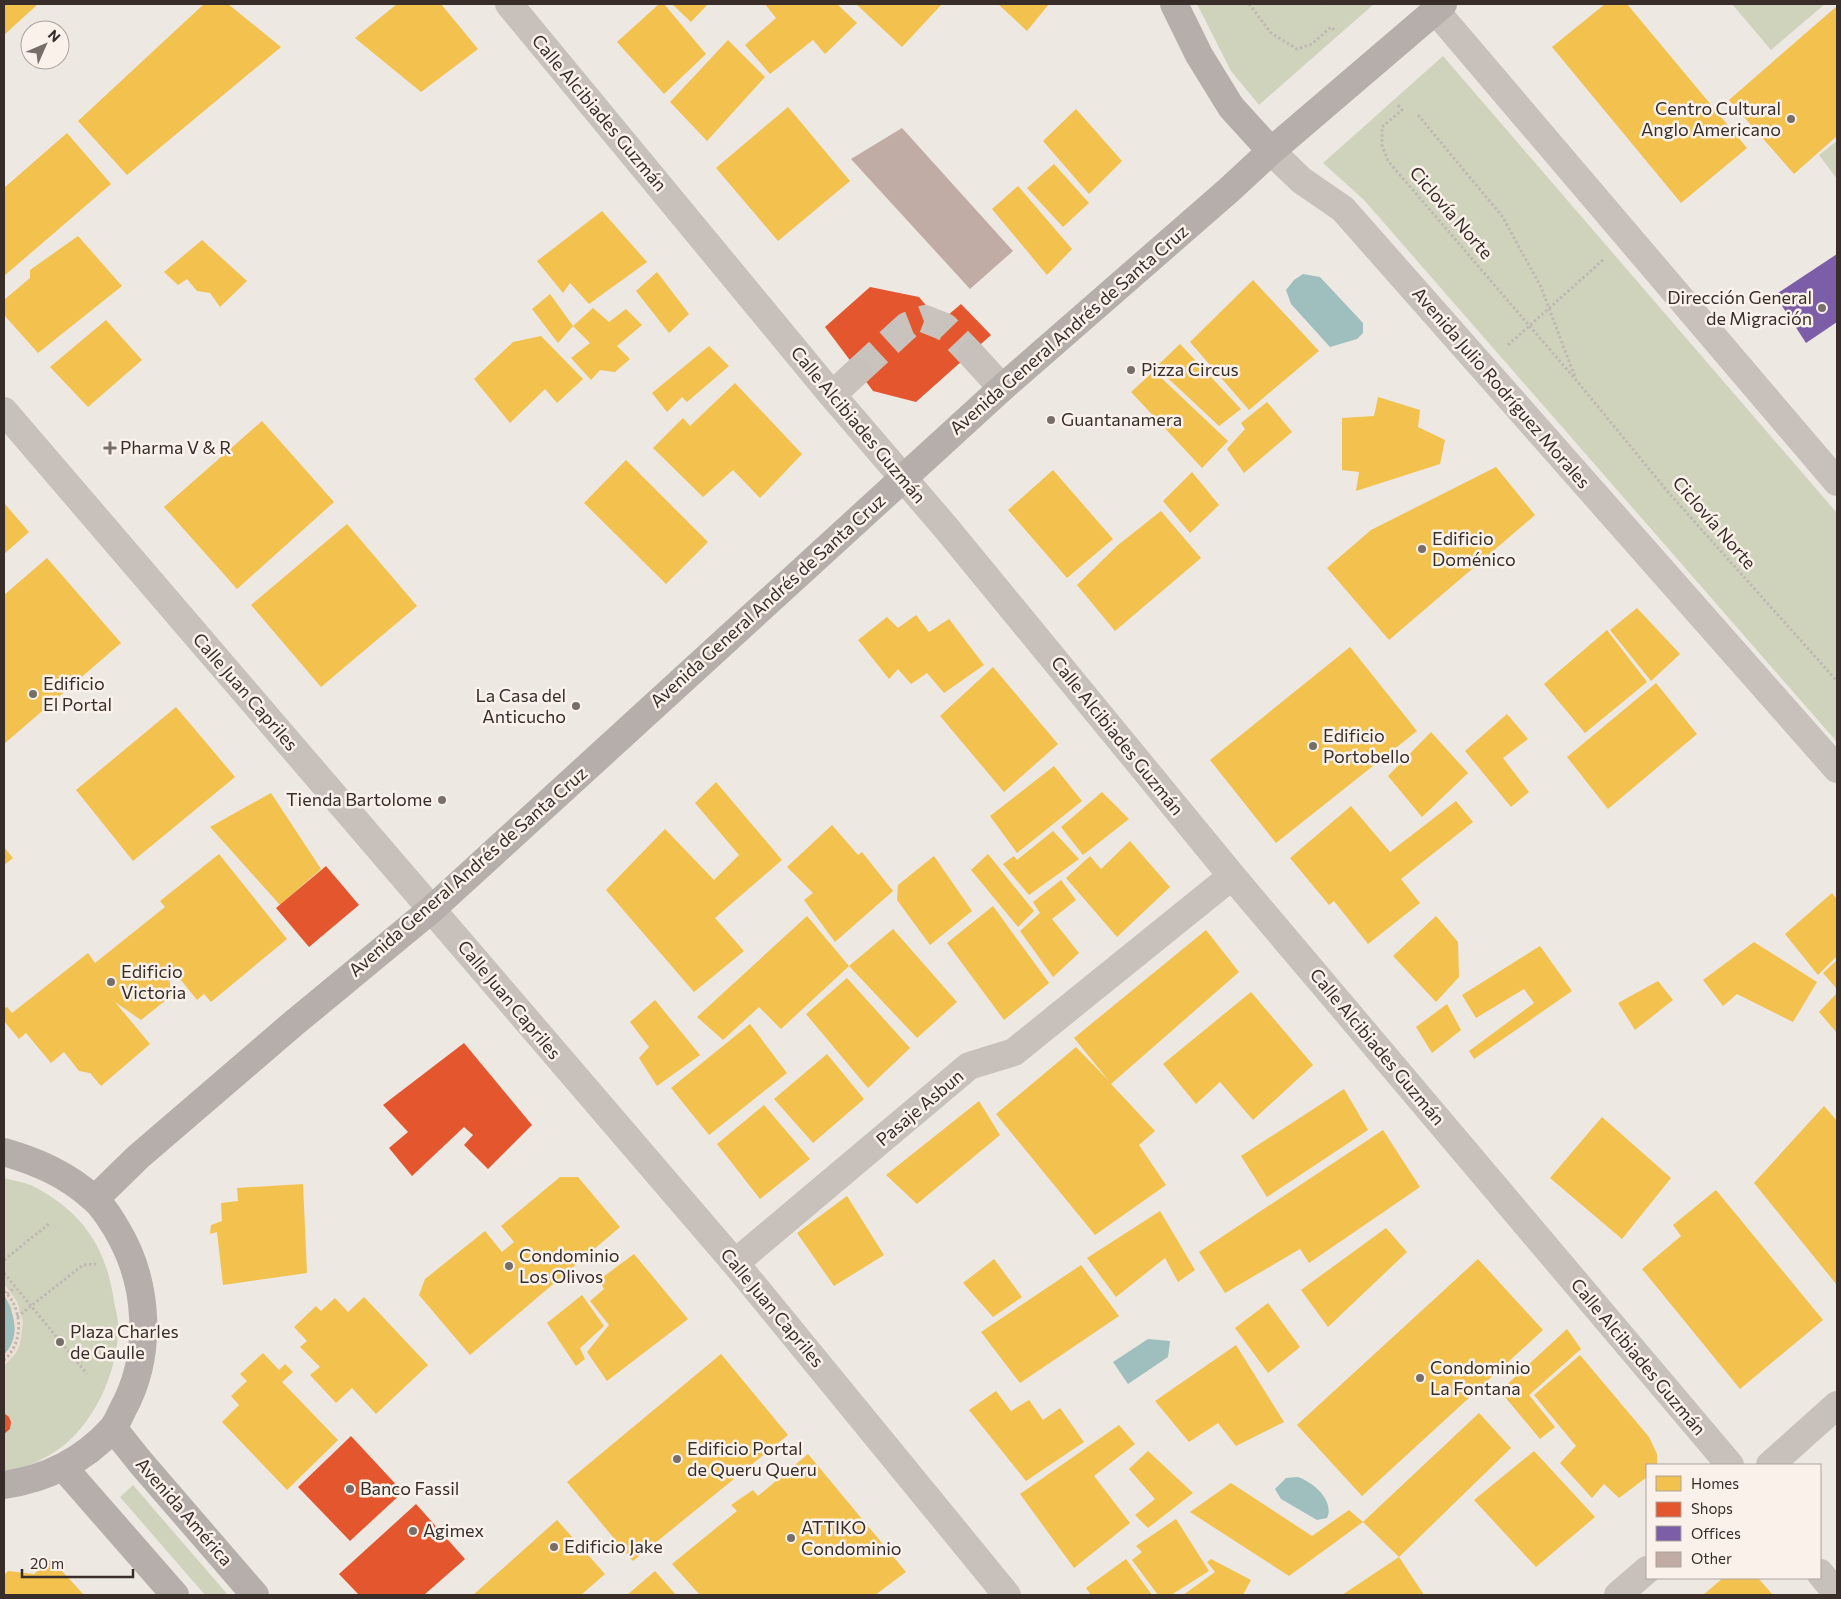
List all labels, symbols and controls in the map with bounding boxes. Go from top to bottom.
north arrow [20,20,70,70]
text: N [45,26,64,45]
street label: Calle Alcibiades Guzmán [528,29,672,195]
place label: Centro Cultural Anglo Americano [1641,97,1781,140]
marker: Centro Cultural Anglo Americano [1785,113,1797,125]
street label: Ciclovía Norte [1405,161,1498,263]
street label: Avenida General Andrés de Santa Cruz [945,220,1192,439]
street label: Avenida Julio Rodríguez Morales [1408,282,1595,493]
place label: Dirección General de Migración [1667,286,1812,329]
marker: Dirección General de Migración [1816,302,1828,314]
street label: Calle Alcibiades Guzmán [787,341,931,507]
place label: Pizza Circus [1141,358,1239,380]
marker: Pizza Circus [1125,364,1137,376]
place label: Guantanamera [1061,408,1182,430]
marker: Guantanamera [1045,414,1057,426]
place label: Pharma V & R [120,436,231,458]
marker: Pharma V & R [104,442,116,454]
street label: Ciclovía Norte [1668,471,1761,573]
street label: Avenida General Andrés de Santa Cruz [645,489,889,712]
place label: Edificio Doménico [1432,527,1516,570]
marker: Edificio Doménico [1416,543,1428,555]
street label: Calle Juan Capriles [189,628,303,755]
street label: Calle Alcibiades Guzmán [1047,651,1189,819]
place label: Edificio El Portal [43,672,112,715]
place label: La Casa del Anticucho [476,684,566,727]
marker: Edificio El Portal [27,688,39,700]
marker: La Casa del Anticucho [570,700,582,712]
place label: Edificio Portobello [1323,724,1410,767]
marker: Edificio Portobello [1307,740,1319,752]
street label: Avenida General Andrés de Santa Cruz [344,762,591,981]
place label: Tienda Bartolome [286,788,432,810]
marker: Tienda Bartolome [436,794,448,806]
street label: Calle Juan Capriles [454,935,566,1063]
place label: Edificio Victoria [121,960,186,1003]
street label: Calle Alcibiades Guzmán [1306,963,1450,1129]
marker: Edificio Victoria [105,976,117,988]
street label: Pasaje Asbun [871,1064,968,1150]
street label: Calle Juan Capriles [717,1243,829,1371]
place label: Condominio Los Olivos [519,1244,620,1287]
marker: Condominio Los Olivos [503,1260,515,1272]
street label: Calle Alcibiades Guzmán [1567,1273,1711,1439]
place label: Plaza Charles de Gaulle [70,1320,179,1363]
marker: Plaza Charles de Gaulle [54,1336,66,1348]
place label: Condominio La Fontana [1430,1356,1531,1399]
marker: Condominio La Fontana [1414,1372,1426,1384]
place label: Edificio Portal de Queru Queru [687,1437,817,1480]
street label: Avenida América [132,1453,238,1570]
marker: Edificio Portal de Queru Queru [671,1453,683,1465]
legend [1646,1464,1821,1579]
text: Homes [1691,1474,1739,1492]
place label: Banco Fassil [360,1477,459,1499]
marker: Banco Fassil [344,1483,356,1495]
text: Shops [1691,1499,1733,1517]
place label: ATTIKO Condominio [801,1516,902,1559]
place label: Agimex [423,1519,485,1541]
text: Offices [1691,1524,1741,1542]
marker: Agimex [407,1525,419,1537]
marker: ATTIKO Condominio [785,1532,797,1544]
place label: Edificio Jake [564,1535,663,1557]
marker: Edificio Jake [548,1541,560,1553]
scale bar [22,1546,134,1578]
text: Other [1691,1549,1732,1567]
text: 20 m [30,1554,64,1572]

